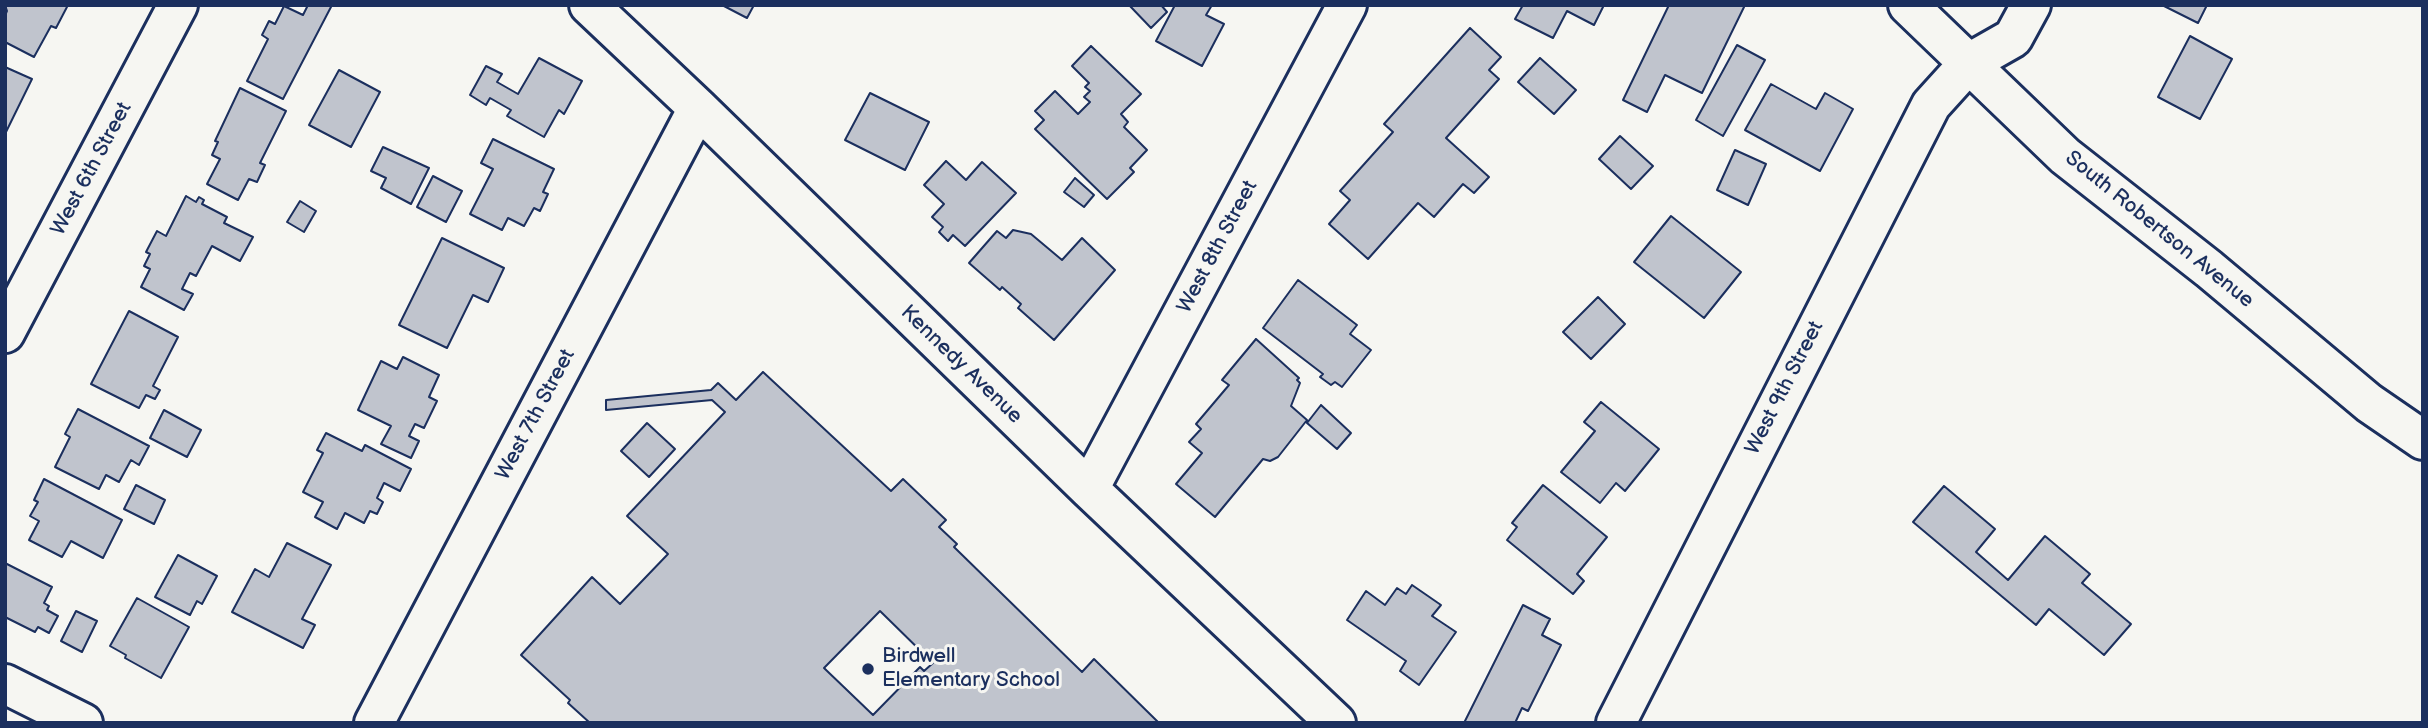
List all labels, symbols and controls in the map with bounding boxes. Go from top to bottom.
street label: West 6th Street [46,98,138,240]
street label: South Robertson Avenue [2060,146,2258,314]
street label: West 8th Street [1172,176,1264,318]
street label: Kennedy Avenue [895,301,1027,429]
street label: West 9th Street [1741,317,1829,459]
street label: West 7th Street [491,345,581,485]
place label: Birdwell Elementary School [882,644,1060,694]
marker: Birdwell Elementary School [860,661,876,677]

